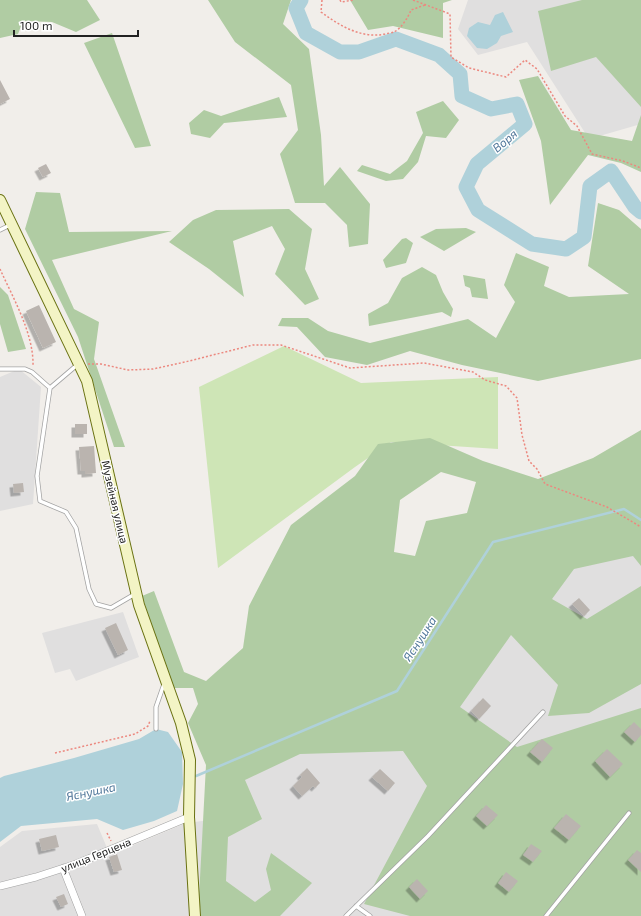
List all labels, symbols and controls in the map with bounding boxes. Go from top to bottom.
scale bar [14,12,138,38]
text: 100 m [20,18,52,32]
water label: Воря [489,126,519,154]
street label: Музейная улица [99,459,131,545]
water label: Яснушка [400,614,439,663]
water label: Яснушка [65,779,117,803]
street label: улица Герцена [59,835,133,875]

